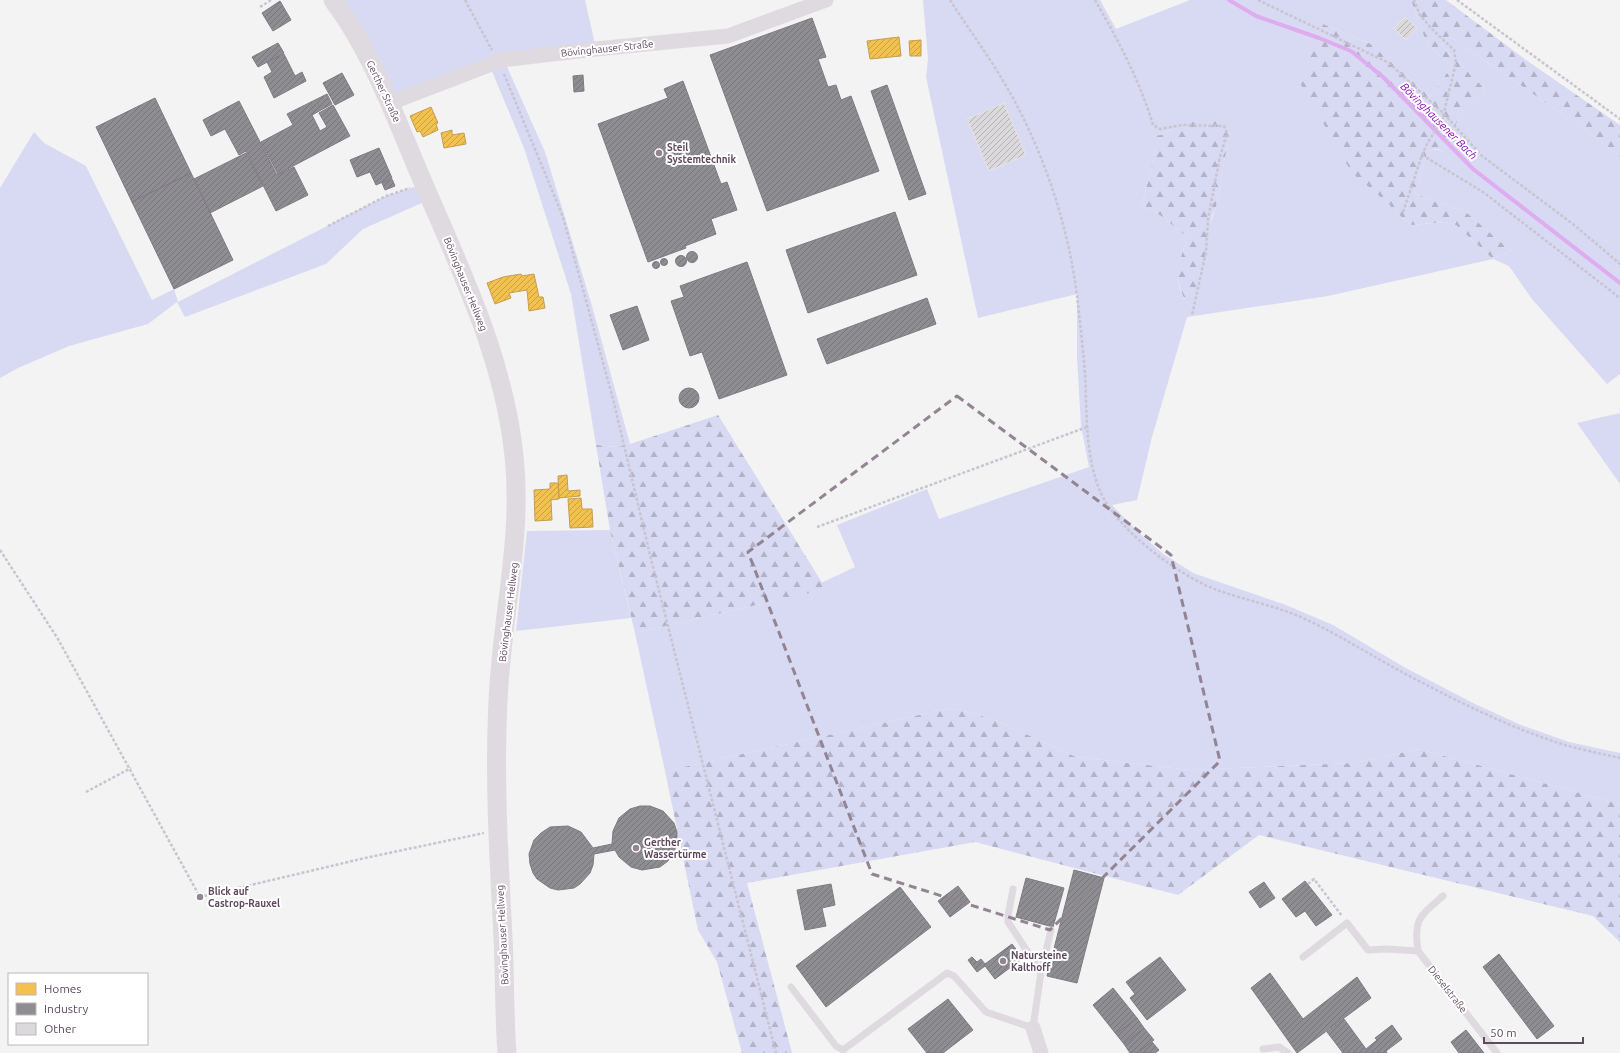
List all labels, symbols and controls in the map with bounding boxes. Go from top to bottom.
street label: Bövinghauser Straße [560,38,654,59]
street label: Gerther Straße [364,59,403,124]
water label: Bövinghausener Bach [1398,80,1480,162]
place label: Steil Systemtechnik [667,142,736,165]
marker: Steil Systemtechnik [654,148,664,158]
street label: Bövinghauser Hellweg [442,236,489,333]
street label: Bövinghauser Hellweg [497,562,520,662]
place label: Gerther Wassertürme [644,837,707,860]
marker: Gerther Wassertürme [631,843,641,853]
street label: Bövinghauser Hellweg [494,885,511,985]
place label: Blick auf Castrop-Rauxel [208,886,280,909]
marker: Blick auf Castrop-Rauxel [195,892,205,902]
place label: Natursteine Kalthoff [1011,950,1067,973]
marker: Natursteine Kalthoff [998,956,1008,966]
street label: Dieselstraße [1426,964,1469,1015]
legend [8,973,148,1045]
text: Homes [44,982,82,995]
text: Industry [44,1002,89,1015]
scale bar [1484,1019,1583,1045]
text: Other [44,1022,77,1035]
text: 50 m [1490,1026,1517,1039]

